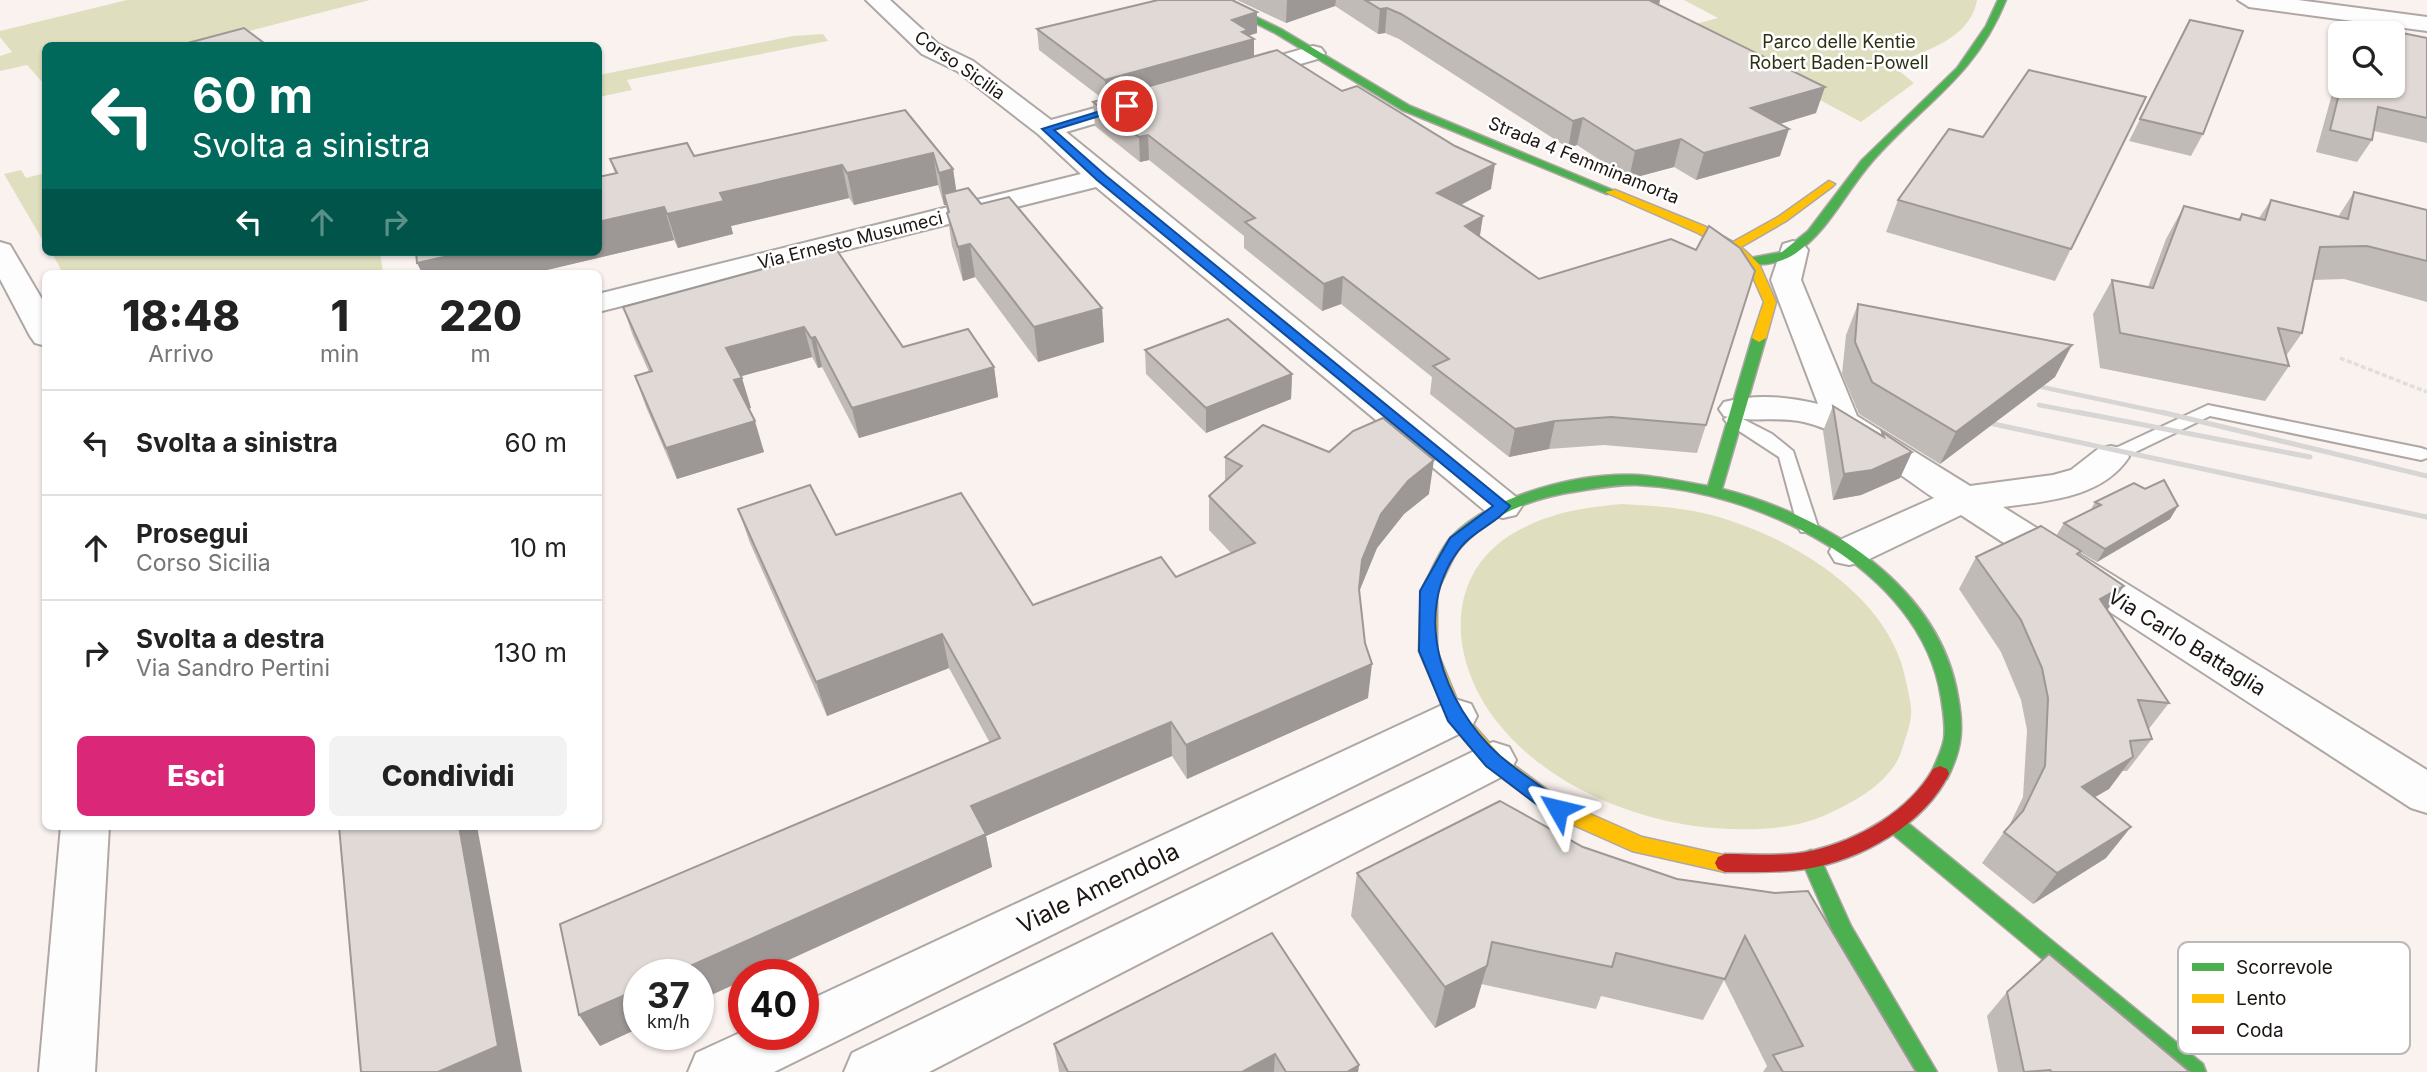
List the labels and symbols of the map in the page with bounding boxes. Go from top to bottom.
street label: Corso Sicilia [911,26,1009,104]
park label: Parco delle Kentie Robert Baden-Powell [1749,31,1929,73]
pin [1097,76,1157,136]
street label: Strada 4 Femminamorta [1486,112,1682,208]
street label: Via Ernesto Musumeci [755,207,945,273]
street label: Via Carlo Battaglia [2103,583,2271,701]
position arrow [1521,772,1595,846]
street label: Viale Amendola [1012,836,1184,940]
legend [2178,942,2410,1054]
text: Scorrevole [2236,956,2333,979]
speed limit sign: 40 [728,959,819,1050]
text: Lento [2236,987,2286,1010]
text: Coda [2236,1019,2284,1042]

